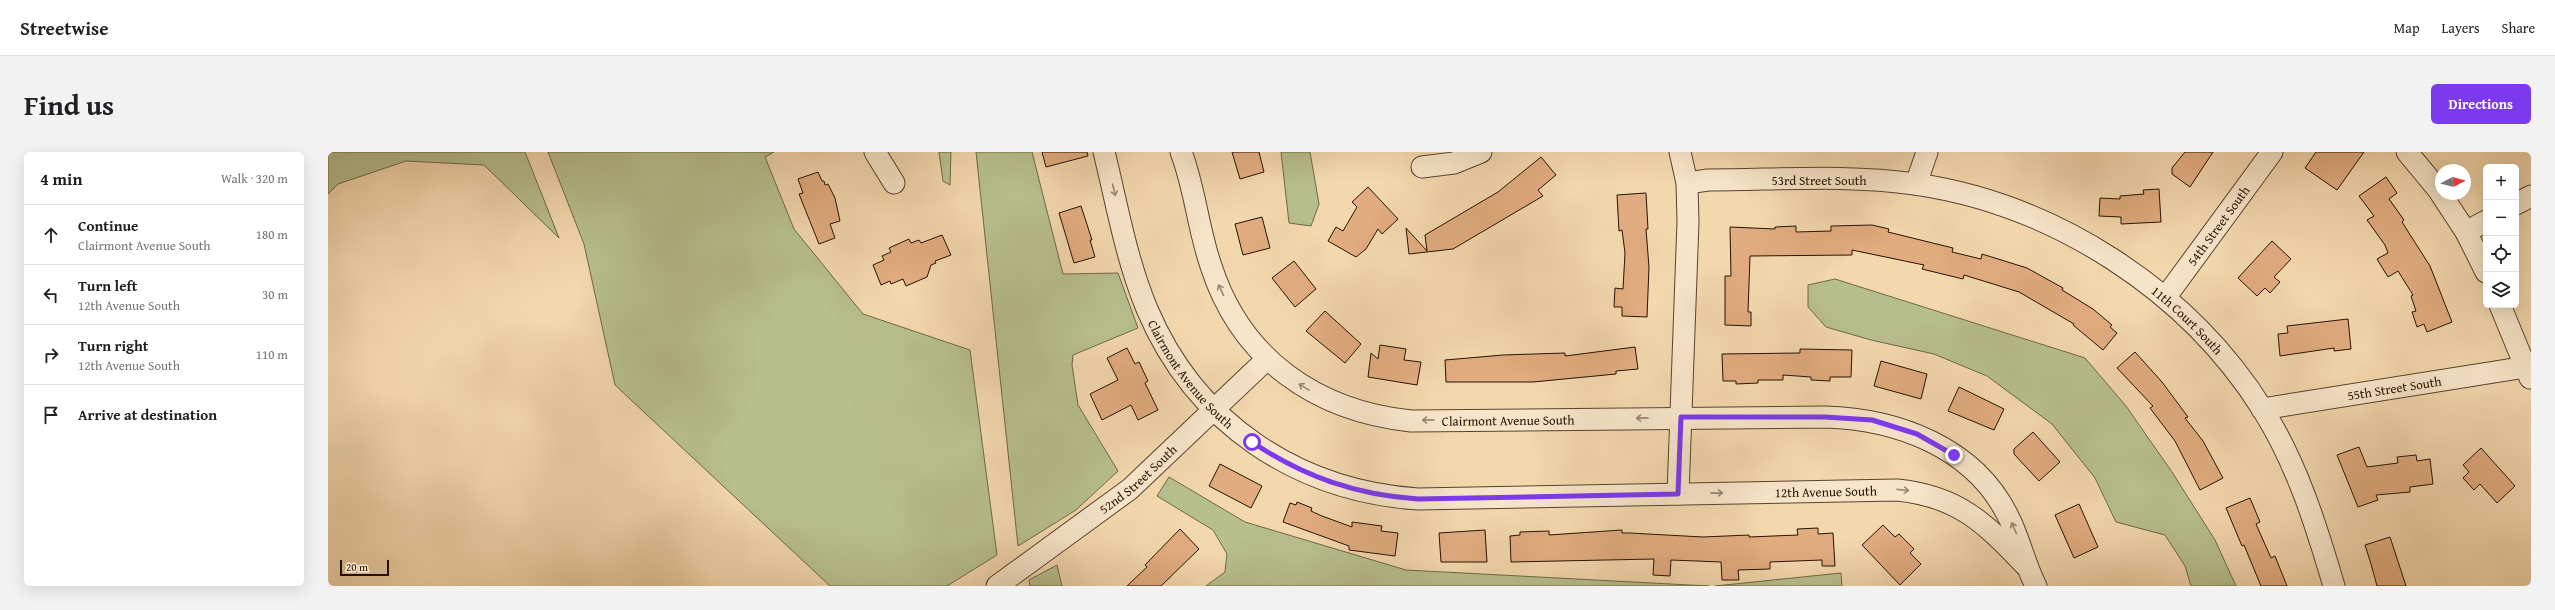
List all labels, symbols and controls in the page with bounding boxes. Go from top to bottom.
text: Streetwise [20,14,109,42]
text: Map [2394,18,2420,38]
text: Layers [2442,18,2480,38]
text: Share [2502,18,2535,38]
text: Find us [24,84,114,125]
button: Directions [2431,84,2531,124]
north arrow [2435,164,2471,200]
map controls [2483,164,2519,308]
button: + [2483,164,2519,200]
text: 4 min [40,166,82,191]
text: Walk · 320 m [221,169,288,188]
street label: 53rd Street South [1771,171,1867,190]
street label: 54th Street South [2183,181,2255,270]
one-way arrow [1110,183,1118,196]
button: − [2483,200,2519,236]
text: Continue [78,215,139,236]
icon: ahead [40,224,62,246]
text: 180 m [256,225,288,244]
text: Clairmont Avenue South [78,236,211,255]
button: locate [2483,236,2519,272]
button: layers [2483,272,2519,308]
text: Turn left [78,275,137,296]
street label: 11th Court South [2147,281,2228,360]
icon: left [40,284,62,306]
text: 30 m [262,285,288,304]
one-way arrow [1216,285,1224,297]
text: 12th Avenue South [78,296,180,315]
street label: Clairmont Avenue South [1143,317,1238,434]
text: Turn right [78,335,149,356]
icon: right [40,344,62,366]
text: 110 m [256,345,288,364]
text: 12th Avenue South [78,356,180,375]
street label: 55th Street South [2346,371,2444,405]
one-way arrow [1298,382,1310,390]
icon: arrive [40,404,62,426]
text: Arrive at destination [78,404,217,425]
street label: Clairmont Avenue South [1442,410,1575,431]
one-way arrow [1636,414,1649,422]
one-way arrow [1422,416,1435,424]
route start [1243,433,1261,451]
street label: 52nd Street South [1095,440,1182,518]
route end [1945,446,1963,464]
street label: 12th Avenue South [1775,481,1878,502]
one-way arrow [1896,487,1909,494]
one-way arrow [1710,489,1723,497]
one-way arrow [2009,522,2017,534]
scale bar [340,558,389,577]
text: 20 m [346,559,368,575]

